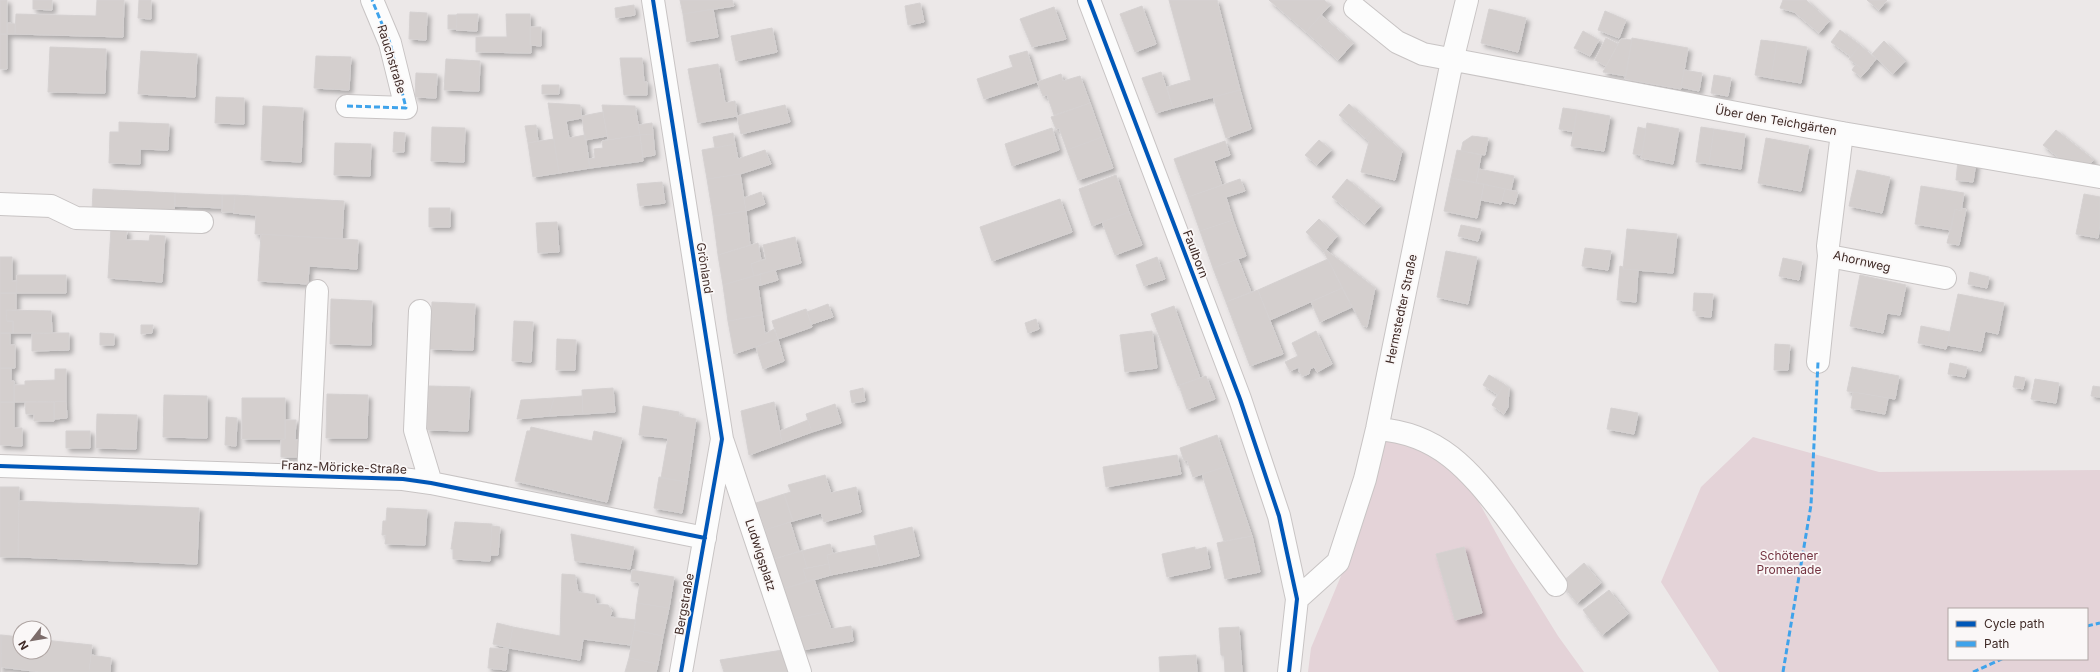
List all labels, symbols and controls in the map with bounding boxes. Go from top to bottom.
street label: Rauchstraße [374,23,410,95]
street label: Über den Teichgärten [1714,102,1838,138]
street label: Faulborn [1180,228,1212,280]
street label: Grönland [694,241,716,295]
street label: Ahornweg [1832,247,1892,275]
street label: Hermstedter Straße [1382,253,1420,365]
street label: Franz-Möricke-Straße [281,457,407,477]
street label: Ludwigsplatz [742,517,780,593]
park label: Schötener Promenade [1757,548,1821,577]
street label: Bergstraße [671,572,697,636]
legend [1948,608,2088,660]
text: Cycle path [1984,616,2045,631]
north arrow [12,620,52,660]
text: Path [1984,636,2009,651]
text: N [15,638,32,652]

